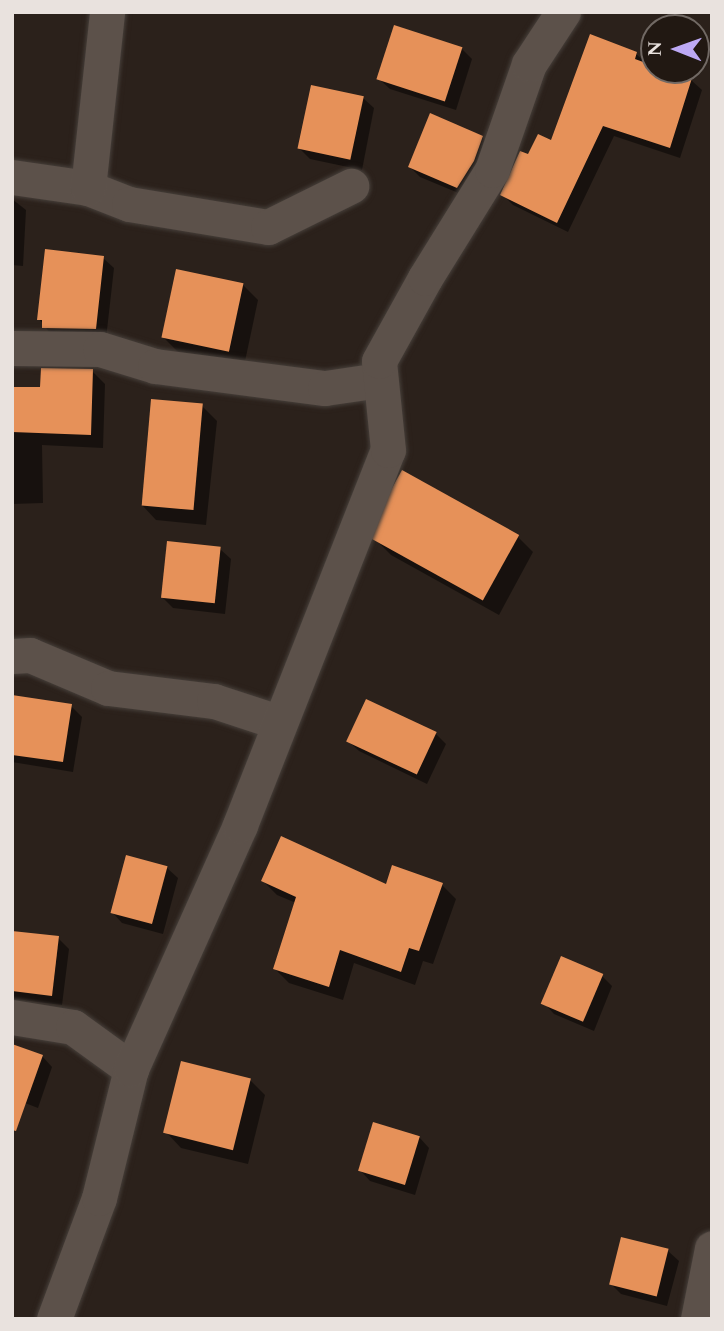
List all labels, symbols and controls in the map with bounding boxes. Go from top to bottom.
north arrow [640,14,710,84]
text: N [641,41,670,57]

